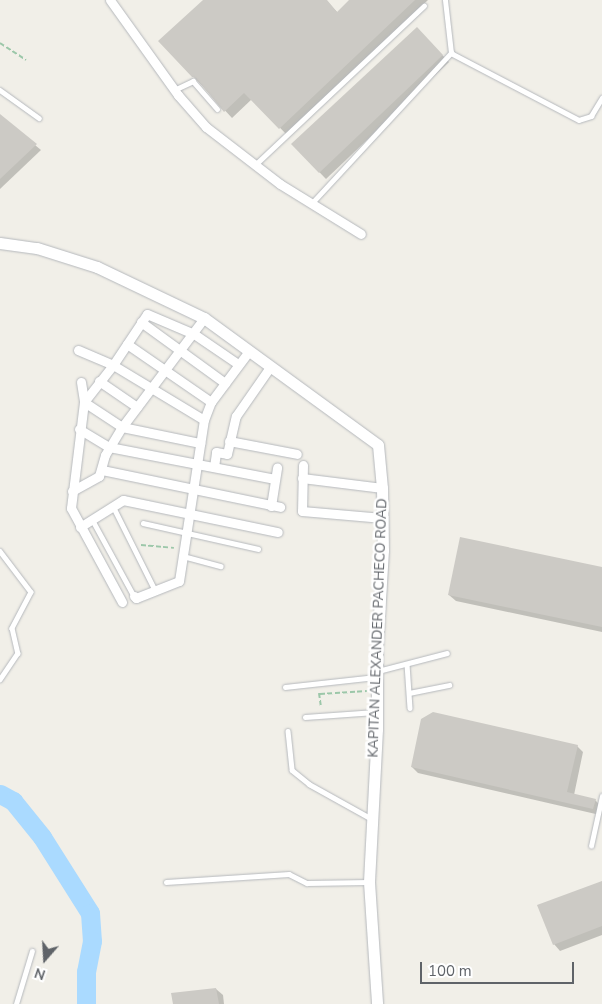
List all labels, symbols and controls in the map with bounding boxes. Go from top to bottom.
street label: KAPITAN ALEXANDER PACHECO ROAD [365,498,391,758]
north arrow [20,934,70,984]
scale bar [422,952,576,984]
text: 100 m [428,961,472,981]
text: N [32,963,48,984]

